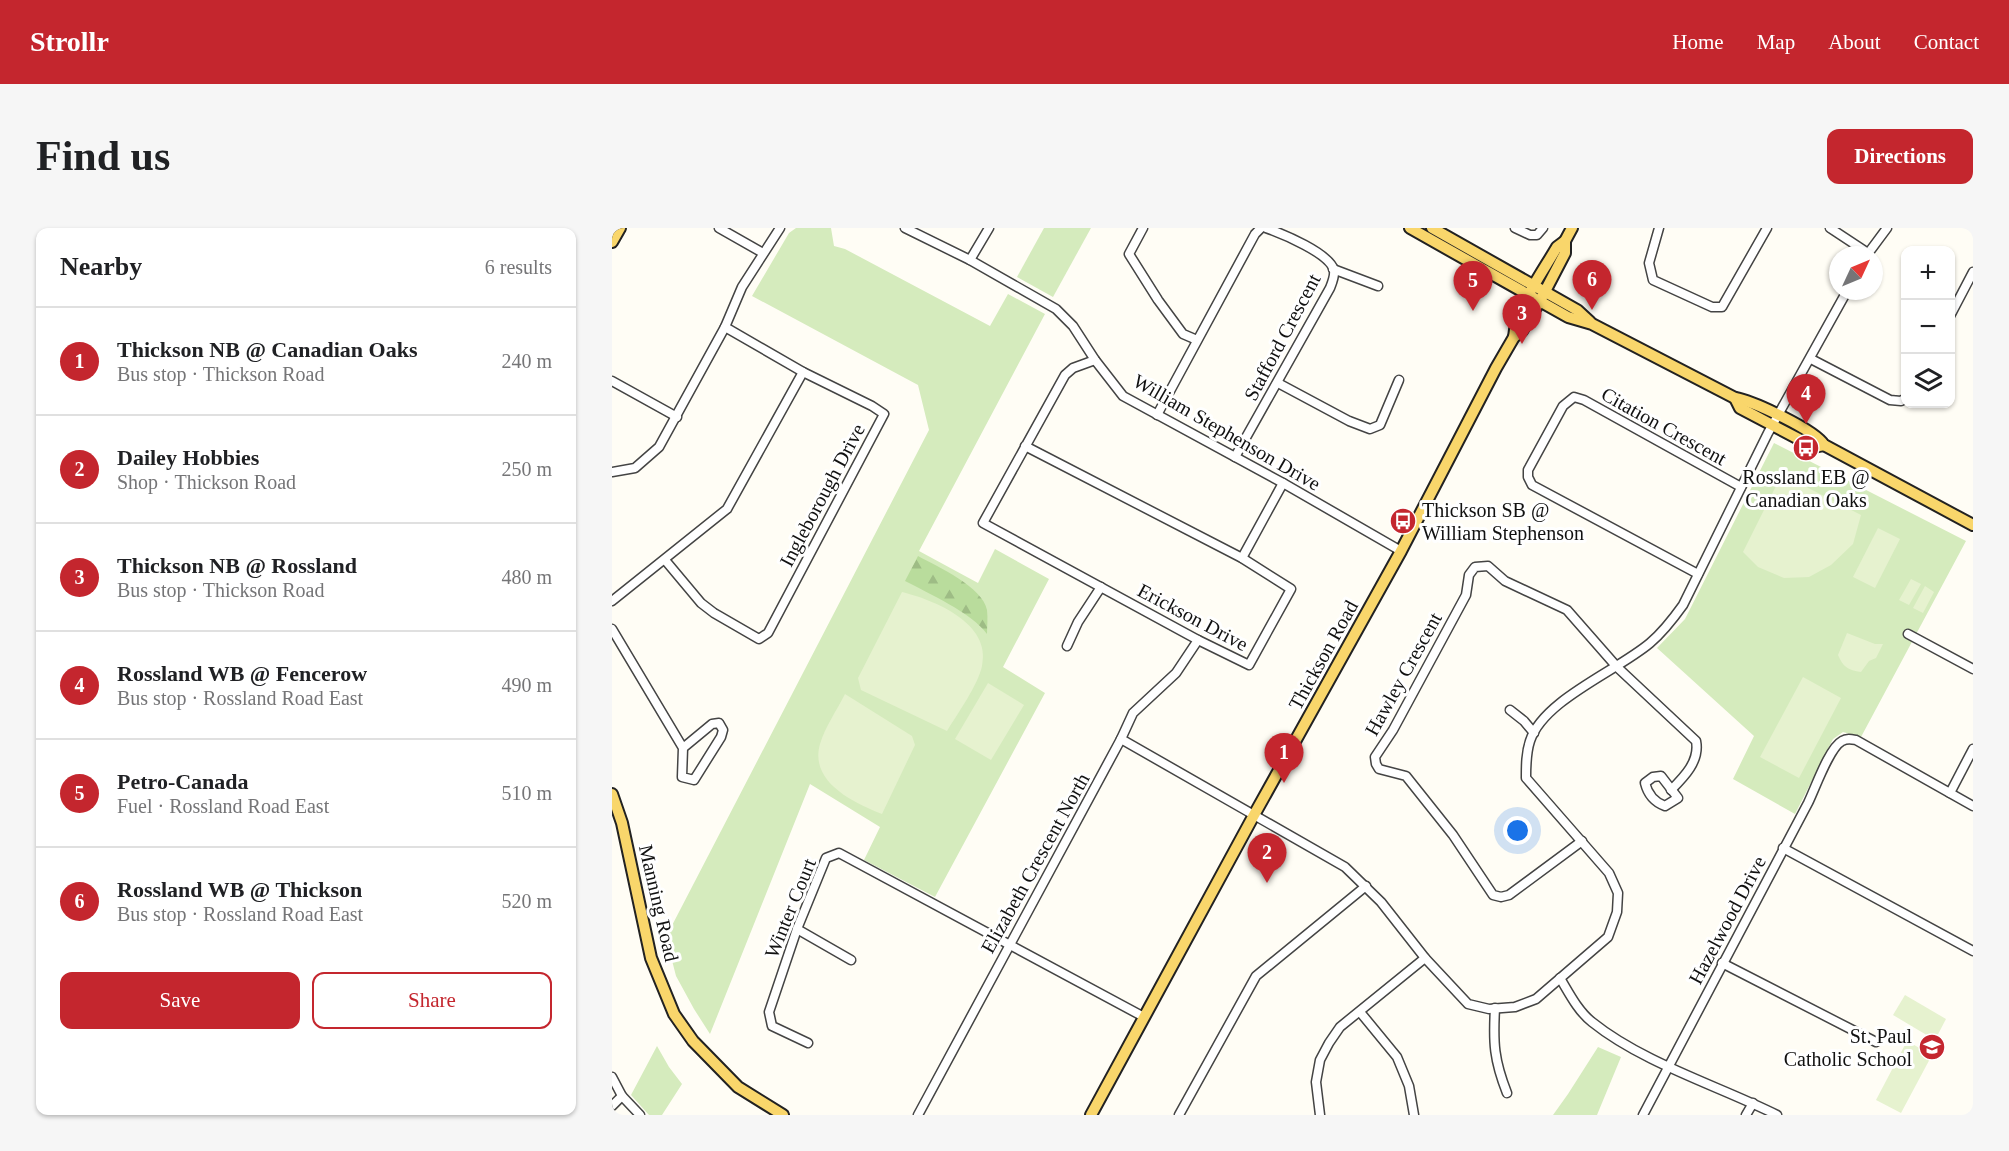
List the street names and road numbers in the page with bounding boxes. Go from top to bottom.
street label: Stafford Crescent [1239,270,1325,404]
street label: William Stephenson Drive [1129,369,1325,496]
street label: Citation Crescent [1598,383,1731,470]
street label: Ingleborough Drive [775,420,870,571]
street label: Erickson Drive [1134,579,1252,655]
street label: Thickson Road [1284,596,1362,714]
street label: Hawley Crescent [1360,608,1447,740]
street label: Elizabeth Crescent North [976,769,1094,957]
street label: Manning Road [634,842,683,964]
street label: Hazelwood Drive [1684,852,1770,988]
street label: Winter Court [760,855,820,961]

